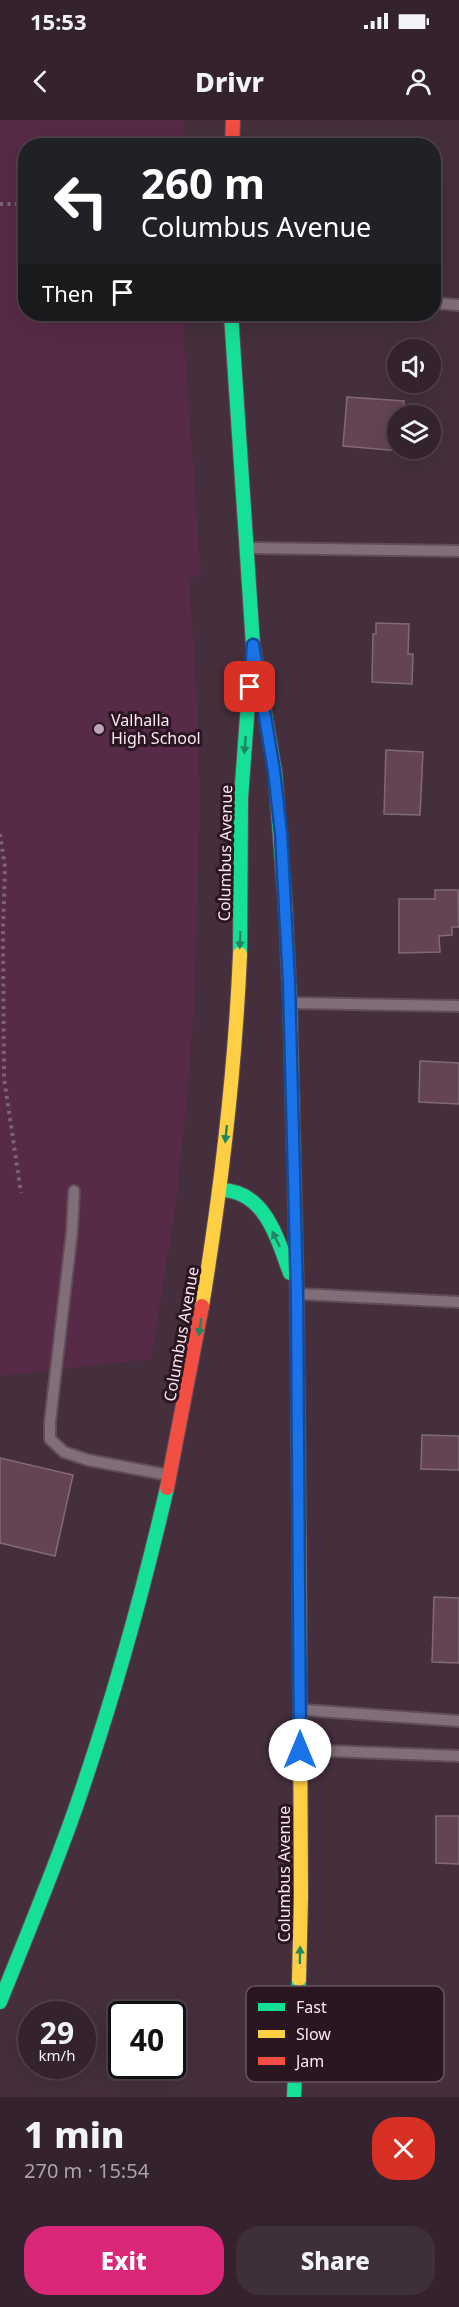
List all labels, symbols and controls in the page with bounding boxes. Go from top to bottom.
text: 15:53 [30,6,87,36]
text: Drivr [195,63,264,100]
icon: back [24,65,57,98]
icon: person [402,65,435,98]
text: 260 m [141,154,265,211]
icon: left [42,162,120,240]
text: Columbus Avenue [141,208,371,245]
icon: arrive [106,276,139,309]
text: Then [42,278,94,308]
map controls [387,339,441,459]
button: sound [387,339,441,393]
button: layers [387,405,441,459]
pin [224,661,275,712]
icon: arrive [233,670,266,703]
place label: Valhalla High School [111,709,201,749]
marker: Valhalla High School [92,722,106,736]
one-way arrow [240,735,250,754]
street label: Columbus Avenue [213,785,237,921]
one-way arrow [236,930,245,949]
one-way arrow [221,1125,231,1144]
one-way arrow [272,1230,282,1248]
street label: Columbus Avenue [158,1265,204,1403]
one-way arrow [195,1318,204,1337]
position arrow [268,1718,332,1782]
street label: Columbus Avenue [273,1806,295,1942]
one-way arrow [295,1945,304,1964]
legend [246,1986,444,2082]
text: Fast [296,1996,327,2018]
speed limit sign: 40 [108,2001,186,2079]
text: 29 [40,2012,74,2053]
text: Slow [296,2023,331,2045]
text: km/h [39,2045,75,2065]
text: Jam [294,2050,324,2072]
text: 1 min [24,2110,125,2159]
button: close [372,2117,435,2180]
text: 270 m · 15:54 [24,2157,149,2184]
button: Exit [24,2226,224,2295]
button: Share [236,2226,435,2295]

